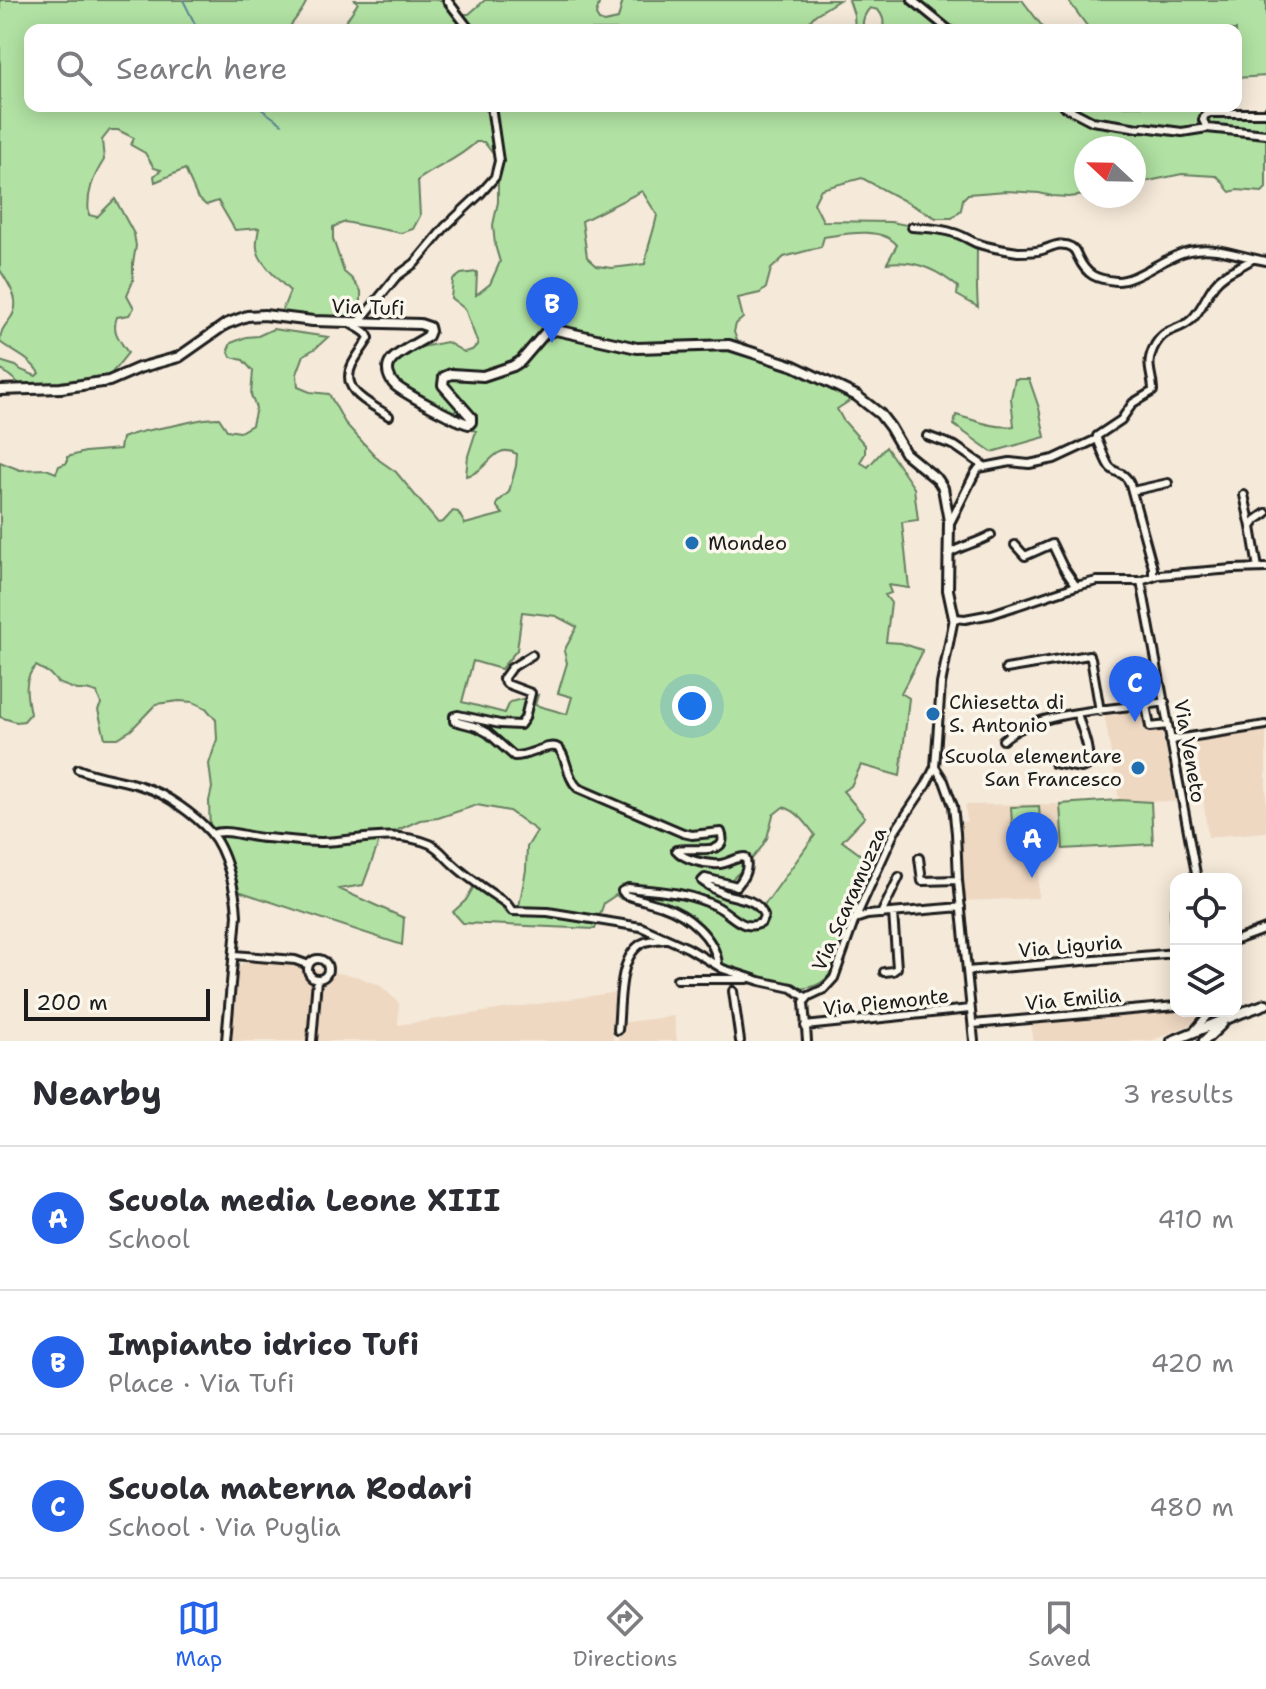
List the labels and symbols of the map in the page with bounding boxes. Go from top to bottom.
north arrow [1074,136,1146,208]
pin: B [526,277,578,343]
street label: Via Tufi [331,293,405,321]
place label: Mondeo [708,530,787,556]
marker: Mondeo [683,534,701,552]
pin: C [1109,656,1161,722]
your location [672,686,712,726]
place label: Chiesetta di S. Antonio [949,689,1064,738]
street label: Via Veneto [1168,697,1212,805]
marker: Chiesetta di S. Antonio [924,705,942,723]
place label: Scuola elementare San Francesco [945,743,1122,792]
marker: Scuola elementare San Francesco [1129,759,1147,777]
pin: A [1006,812,1058,878]
street label: Via Scaramuzza [806,822,893,975]
street label: Via Liguria [1017,928,1124,963]
street label: Via Piemonte [822,982,950,1022]
street label: Via Emilia [1024,982,1123,1016]
scale bar [24,985,210,1021]

